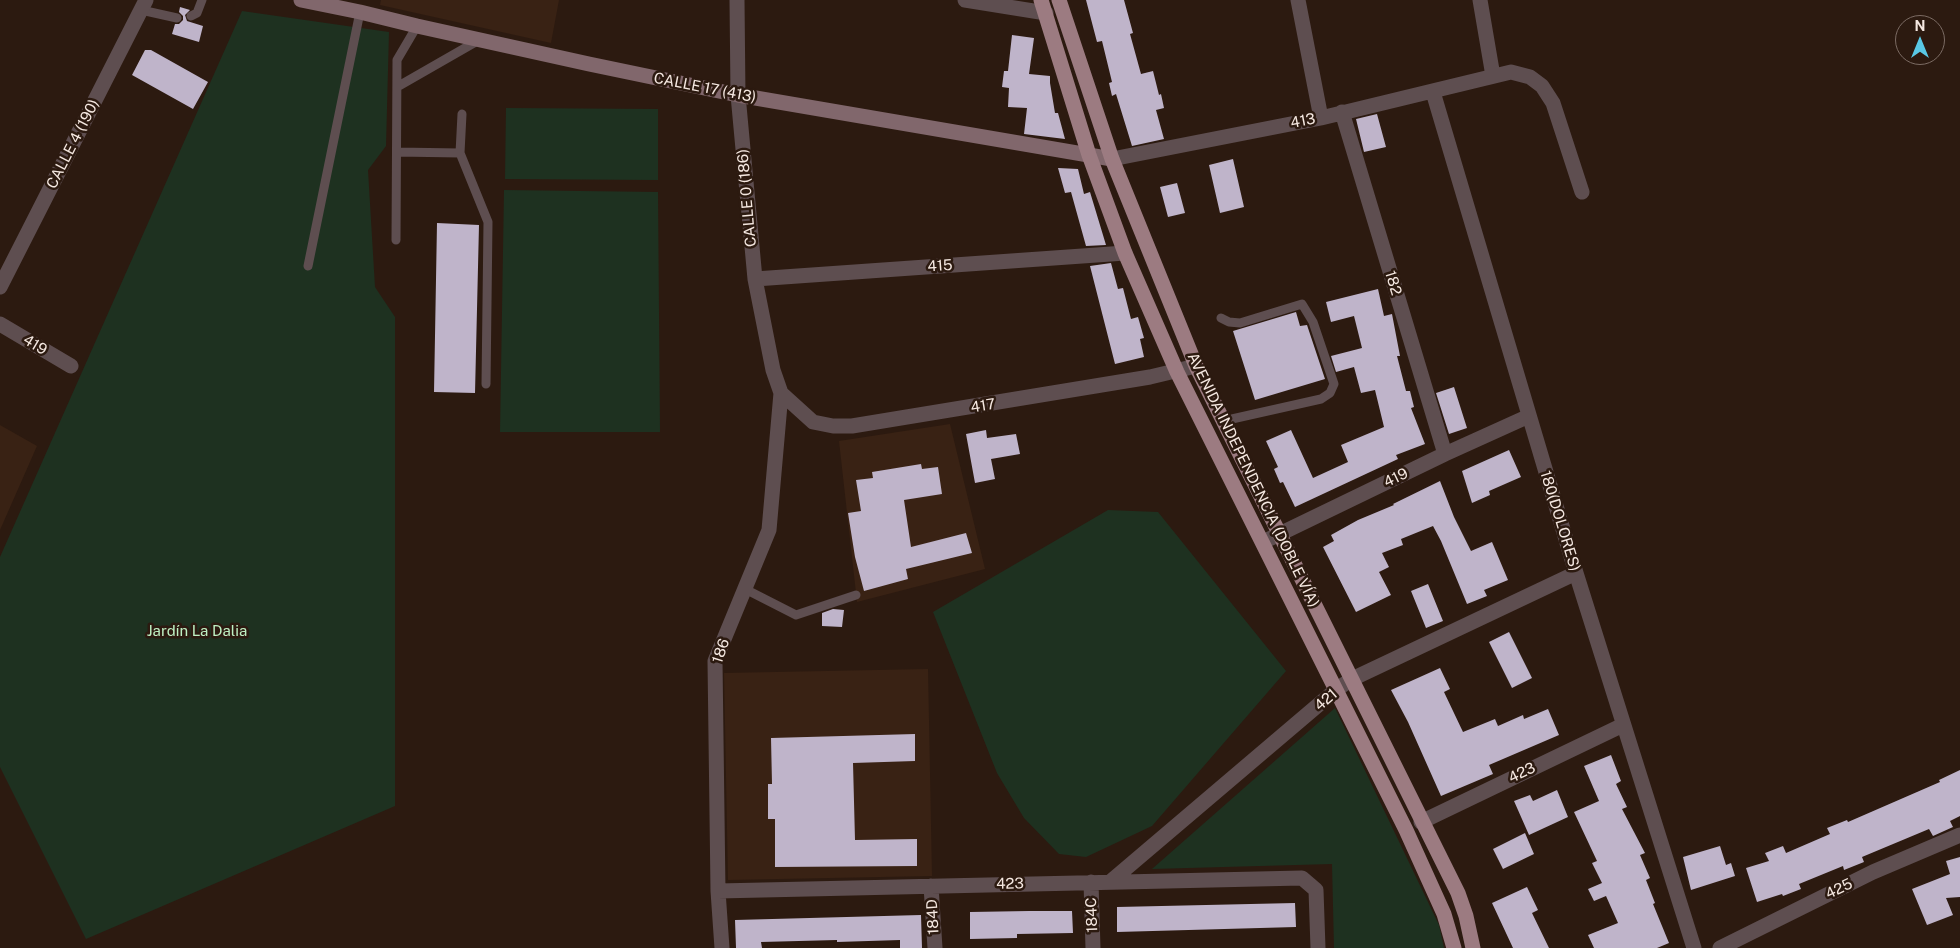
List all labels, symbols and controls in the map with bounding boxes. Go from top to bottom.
north arrow [1895,15,1945,65]
text: N [1915,18,1925,34]
street label: CALLE 17 (413) [652,69,758,107]
street label: CALLE 4 (190) [43,96,103,192]
street label: 413 [1289,110,1317,132]
street label: CALLE 0 (186) [734,148,760,248]
street label: 415 [927,256,953,276]
street label: 182 [1381,269,1405,297]
street label: 419 [20,331,50,359]
street label: AVENIDA INDEPENDENCIA (DOBLE VÍA) [1183,350,1323,610]
street label: 417 [969,395,997,417]
street label: 419 [1381,464,1411,492]
street label: 180(DOLORES) [1536,468,1584,574]
park label: Jardín La Dalia [147,622,247,640]
street label: 186 [709,636,733,666]
street label: 421 [1311,685,1341,715]
street label: 423 [1506,759,1538,787]
street label: 423 [996,875,1024,893]
street label: 425 [1822,875,1856,903]
street label: 184C [1082,897,1102,933]
street label: 184D [923,899,943,935]

